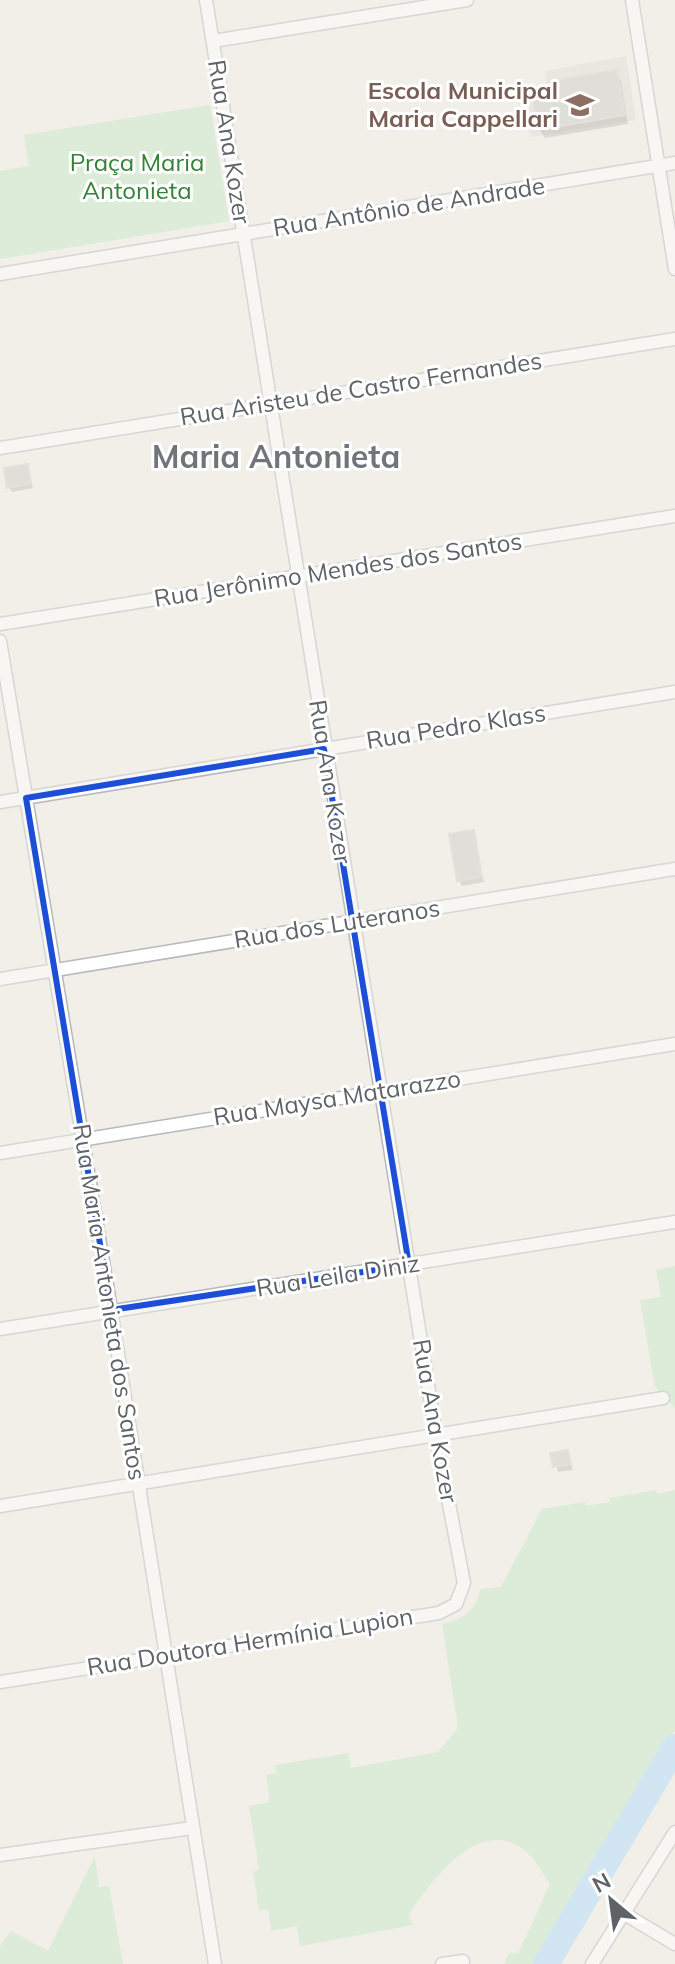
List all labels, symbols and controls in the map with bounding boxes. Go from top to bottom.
street label: Rua Ana Kozer [202,58,258,226]
place label: Escola Municipal Maria Cappellari [368,75,558,133]
school or university icon: Escola Municipal Maria Cappellari [565,90,595,120]
park label: Praça Maria Antonieta [70,147,204,205]
street label: Rua Antônio de Andrade [271,170,547,242]
street label: Rua Aristeu de Castro Fernandes [178,345,544,431]
district label: Maria Antonieta [152,436,400,476]
street label: Rua Jerônimo Mendes dos Santos [152,525,524,613]
street label: Rua Pedro Klass [364,697,548,755]
street label: Rua Ana Kozer [303,698,359,866]
street label: Rua dos Luteranos [232,892,442,954]
street label: Rua Maysa Matarazzo [211,1063,463,1131]
street label: Rua Maria Antonieta dos Santos [67,1122,153,1482]
street label: Rua Leila Diniz [254,1247,422,1303]
street label: Rua Ana Kozer [407,1336,465,1505]
street label: Rua Doutora Hermínia Lupion [85,1600,415,1682]
north arrow [571,1860,651,1940]
text: N [587,1866,615,1899]

